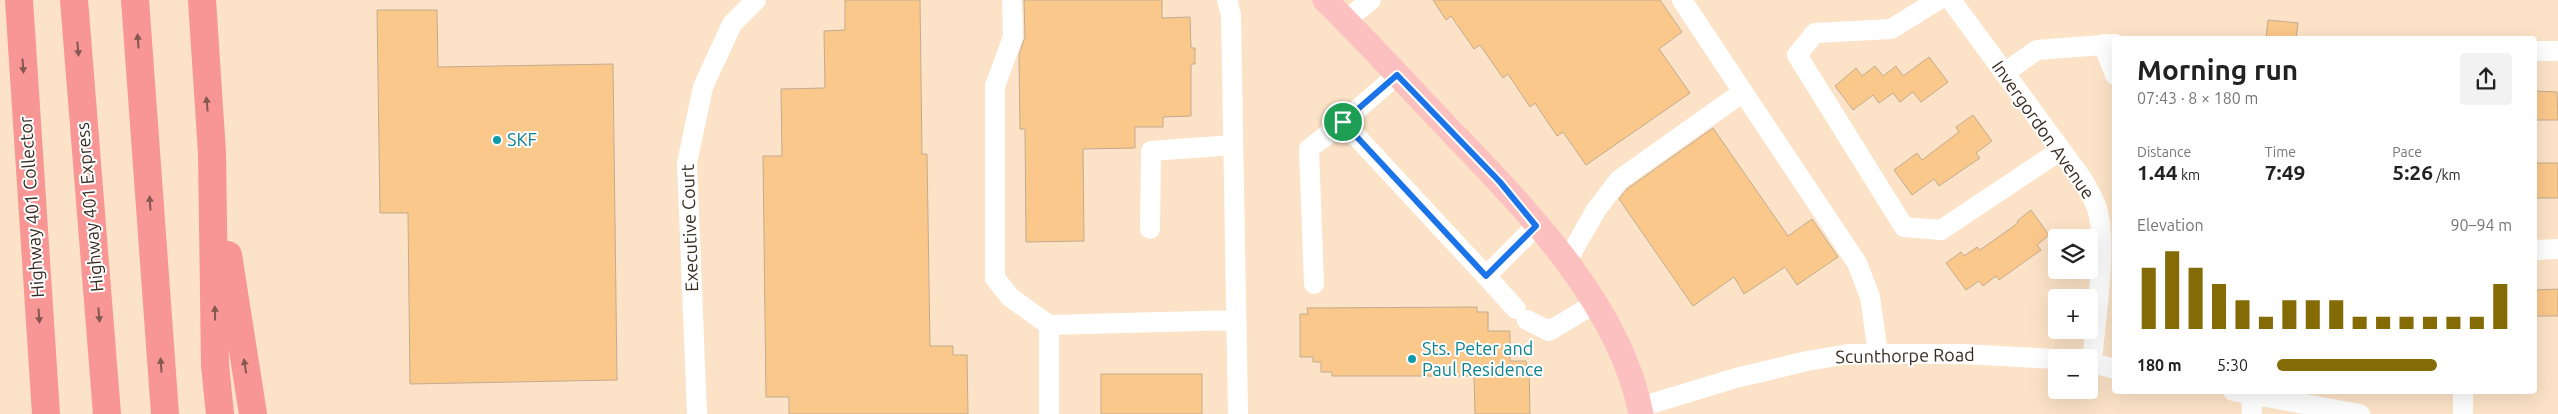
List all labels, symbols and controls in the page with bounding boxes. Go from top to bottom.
one-way arrow [134,33,142,49]
one-way arrow [74,41,82,57]
button: share [2460,53,2512,105]
text: Morning run [2137,54,2298,85]
street label: Invergordon Avenue [1989,56,2099,202]
one-way arrow [20,58,28,74]
text: 07:43 · 8 × 180 m [2137,89,2258,107]
one-way arrow [203,96,211,112]
pin [1322,101,1364,143]
icon: arrive [1329,108,1357,136]
street label: Highway 401 Collector [15,116,47,298]
street label: Highway 401 Express [72,121,106,293]
place label: SKF [507,129,537,149]
marker: SKF [491,134,503,146]
text: Distance [2137,144,2191,160]
text: Time [2265,144,2296,160]
text: Pace [2392,144,2422,160]
text: 1.44 [2137,160,2178,184]
text: 7:49 [2265,160,2305,184]
text: 5:26 [2392,160,2433,184]
street label: Executive Court [677,164,701,292]
text: km [2178,167,2200,183]
text: /km [2433,167,2461,183]
one-way arrow [145,195,153,211]
text: Elevation [2137,216,2204,234]
text: 90–94 m [2450,216,2512,234]
map controls [2048,229,2098,399]
button: layers [2048,229,2098,279]
button: + [2048,289,2098,339]
one-way arrow [210,305,218,321]
one-way arrow [36,308,44,324]
one-way arrow [95,308,103,324]
place label: Sts. Peter and Paul Residence [1422,338,1543,379]
street label: Scunthorpe Road [1835,344,1975,366]
button: − [2048,349,2098,399]
marker: Sts. Peter and Paul Residence [1406,353,1418,365]
text: 180 m [2137,356,2182,374]
text: 5:30 [2217,356,2248,374]
one-way arrow [157,357,165,373]
one-way arrow [241,357,249,373]

